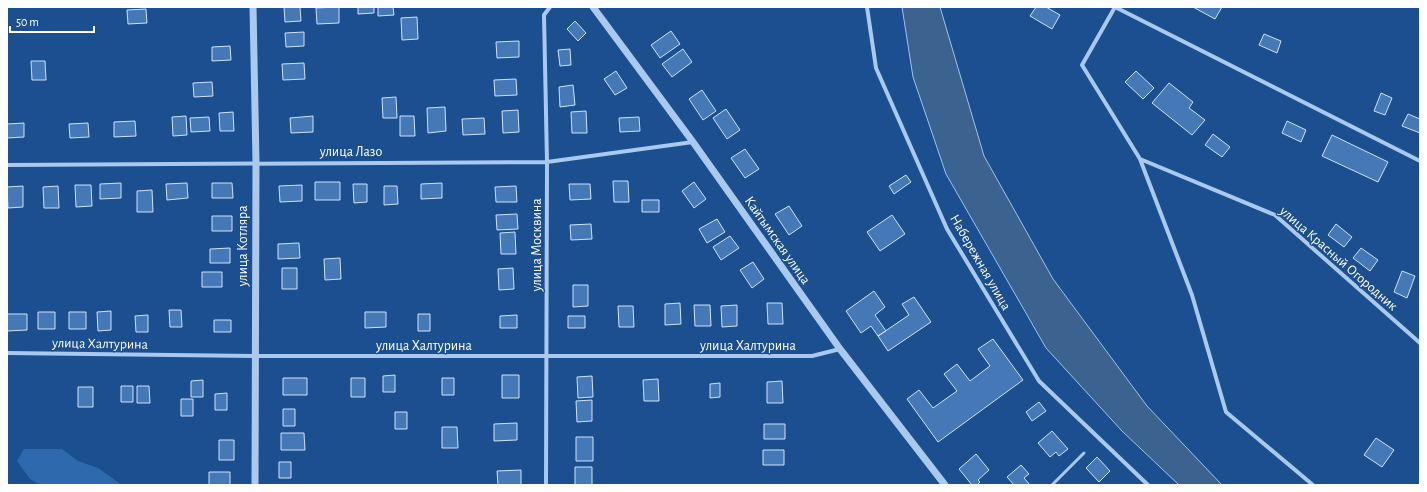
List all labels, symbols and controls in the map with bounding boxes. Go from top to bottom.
scale bar [10,8,94,34]
text: 50 m [16,16,39,28]
street label: улица Лазо [319,145,382,159]
street label: Кайтымская улица [742,194,813,288]
street label: улица Москвина [530,198,544,293]
street label: улица Красный Огородник [1276,203,1400,314]
street label: улица Котляра [236,205,250,288]
street label: Набережная улица [947,212,1013,313]
street label: улица Халтурина [51,336,149,352]
street label: улица Халтурина [375,339,473,353]
street label: улица Халтурина [699,339,797,353]

